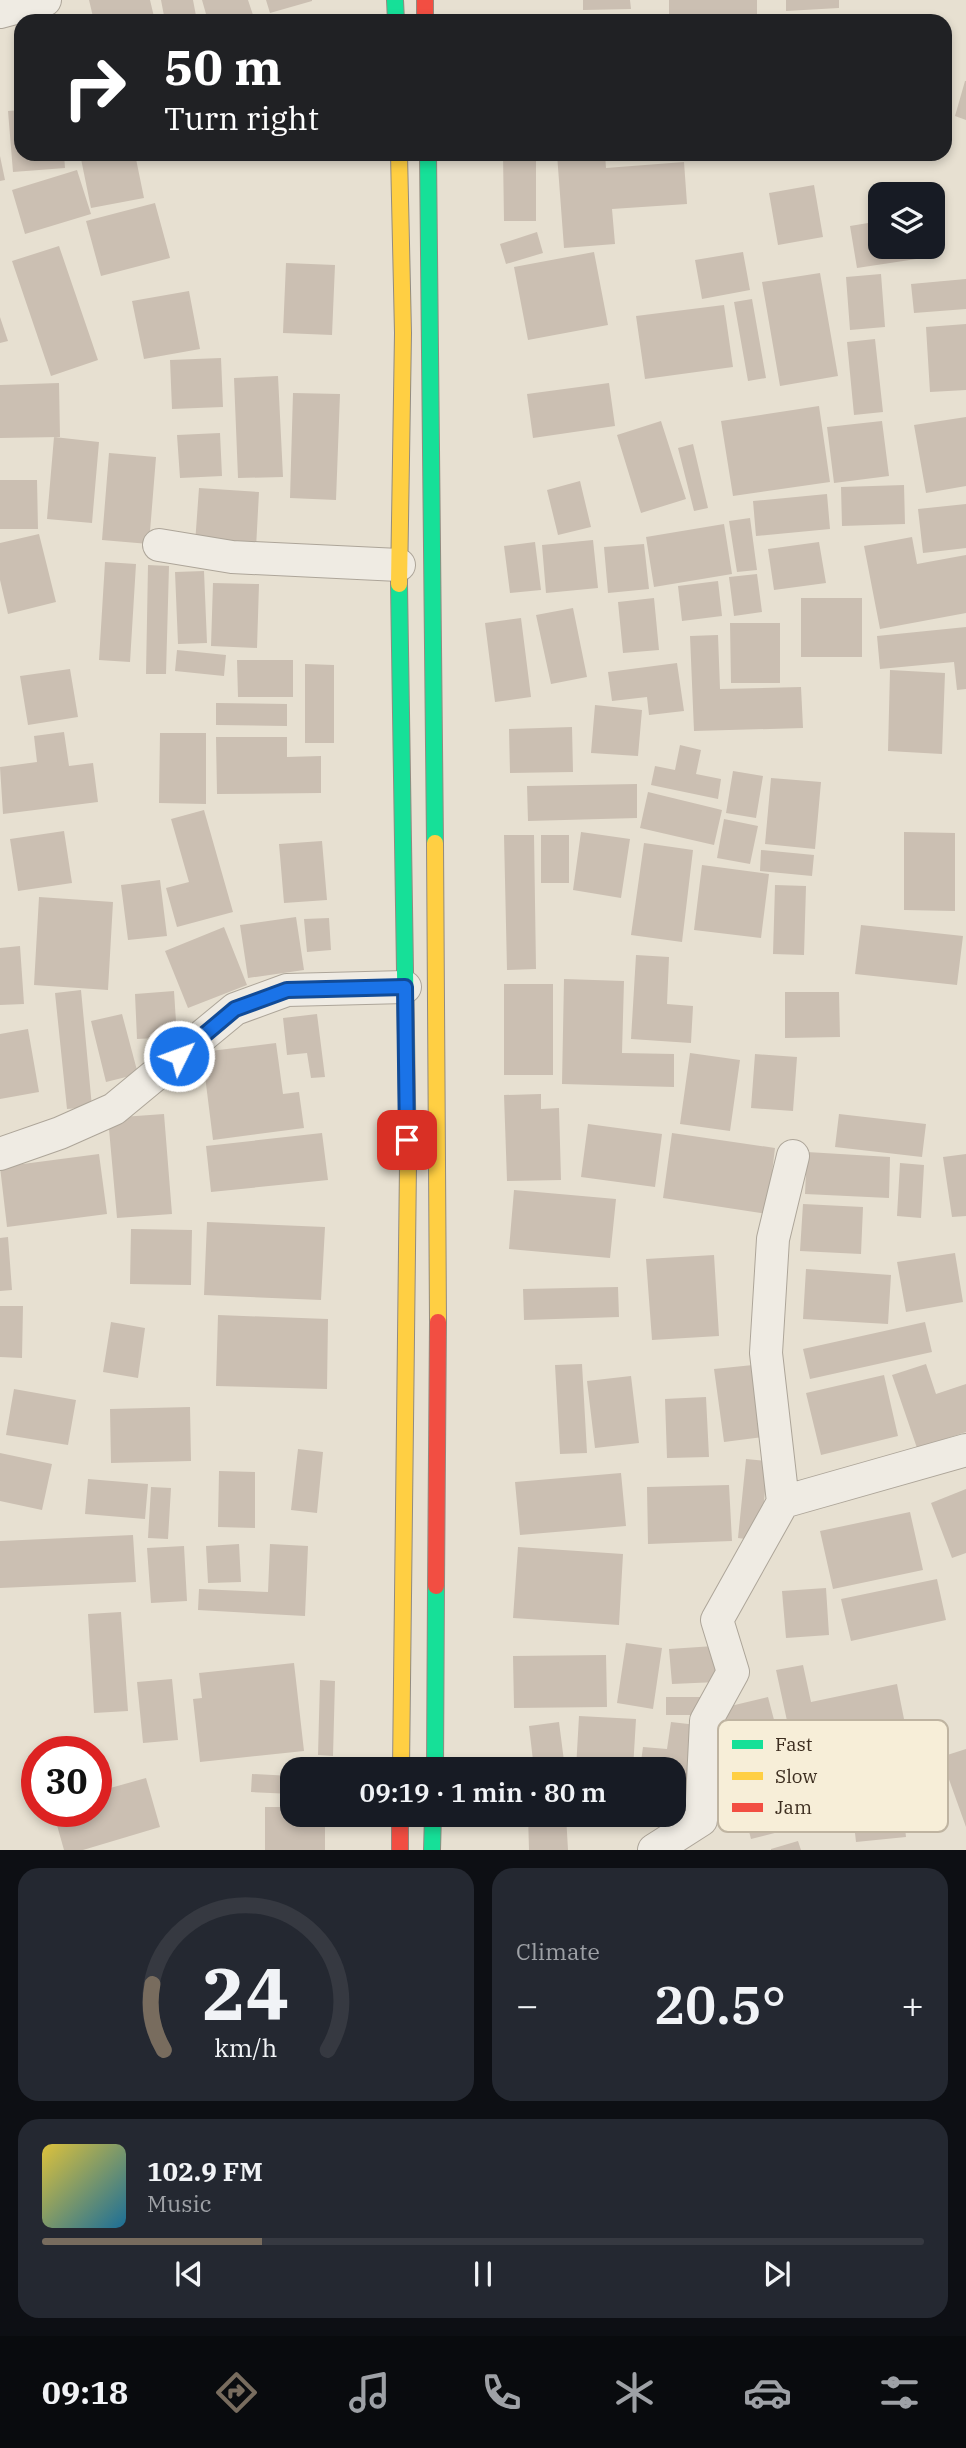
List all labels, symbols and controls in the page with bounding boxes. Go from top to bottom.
text: 50 m [164,35,282,98]
icon: right [49,42,140,133]
text: Turn right [164,97,319,139]
map controls [868,182,945,259]
button: layers [868,182,945,259]
position arrow [142,1019,216,1093]
pin [377,1110,437,1170]
icon: arrive [388,1121,426,1159]
legend [718,1720,948,1832]
text: Fast [775,1732,813,1756]
speed limit sign: 30 [21,1736,112,1827]
text: Slow [775,1764,817,1788]
text: 09:19 · 1 min · 80 m [360,1775,606,1809]
text: Jam [775,1795,812,1819]
text: Climate [516,1936,600,1966]
text: 24 [202,1946,290,2041]
text: 20.5° [654,1971,786,2038]
text: − [516,1980,539,2029]
text: + [901,1980,924,2029]
text: km/h [214,2031,278,2064]
text: 102.9 FM [147,2154,263,2188]
text: Music [147,2188,212,2218]
icon: previous [170,2255,208,2293]
icon: pause [464,2255,502,2293]
icon: next [758,2255,796,2293]
icon: directions [212,2368,261,2417]
icon: music [345,2368,394,2417]
icon: phone [477,2368,526,2417]
icon: climate [610,2368,659,2417]
icon: car [743,2368,792,2417]
icon: filters [875,2368,924,2417]
text: 09:18 [42,2371,128,2413]

